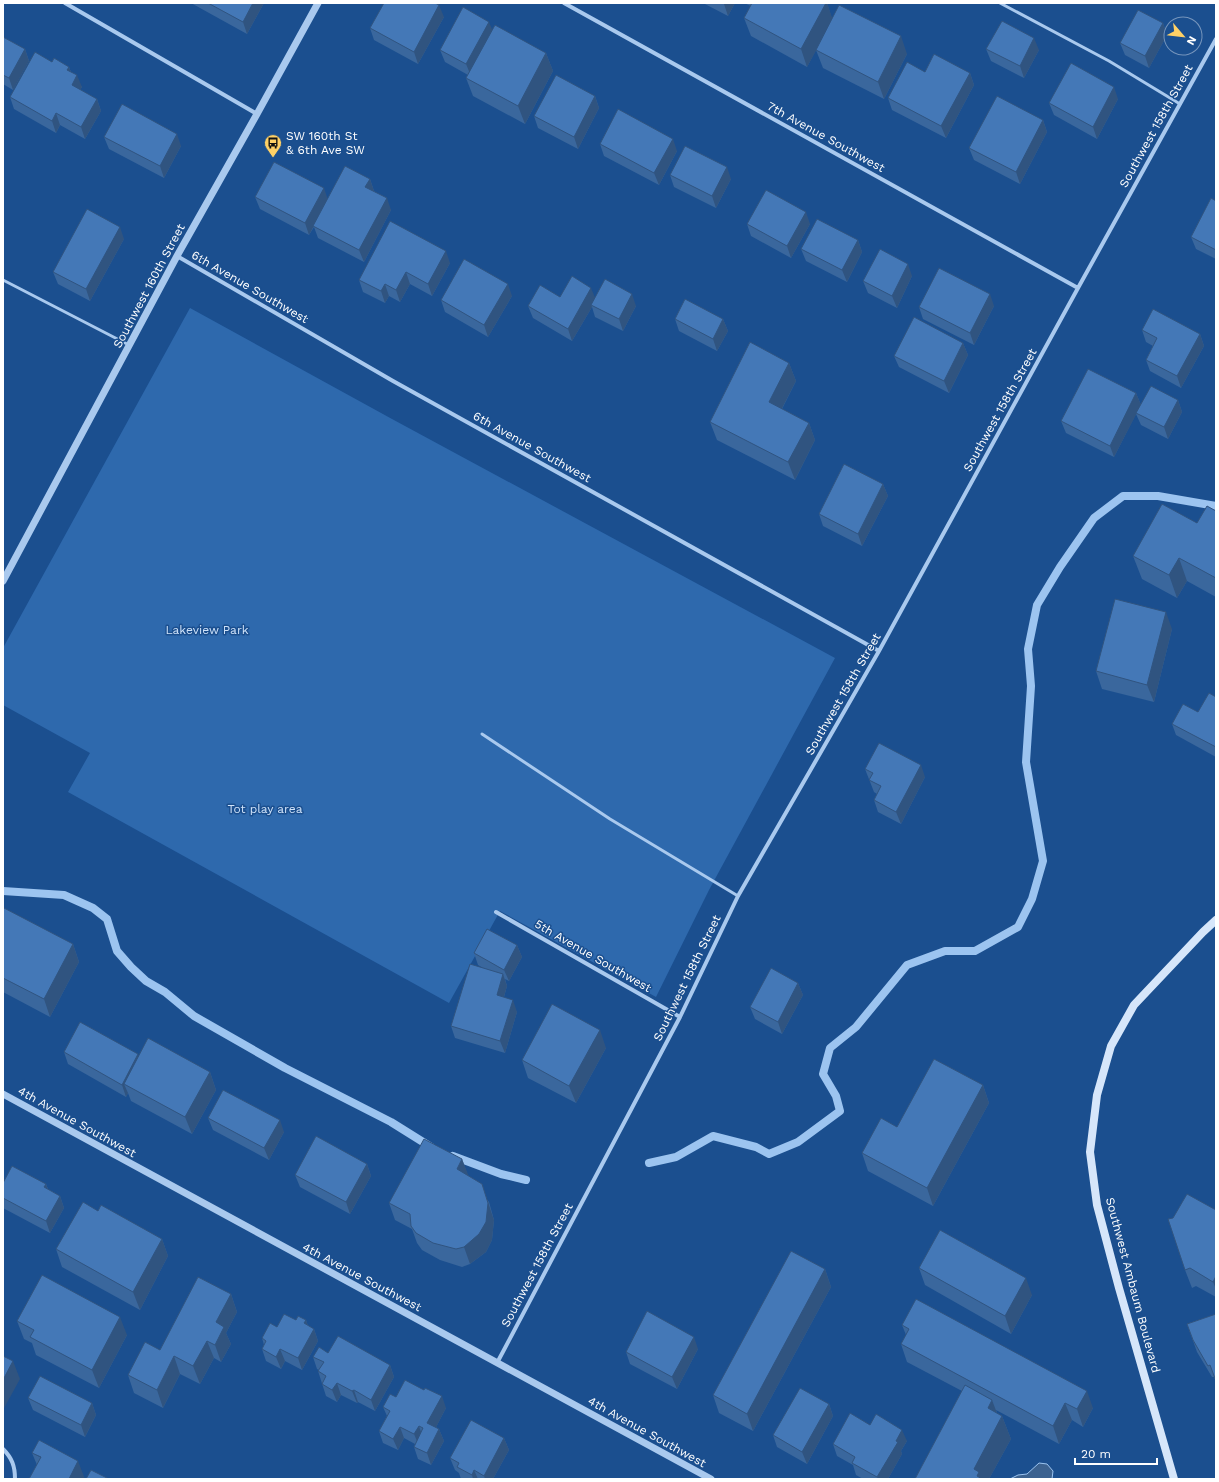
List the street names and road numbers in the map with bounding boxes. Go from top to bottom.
street label: Southwest 158th Street [1116,62,1196,190]
street label: 7th Avenue Southwest [765,99,887,175]
street label: Southwest 160th Street [110,221,188,351]
street label: 6th Avenue Southwest [189,248,311,326]
street label: Southwest 158th Street [960,346,1040,474]
street label: 6th Avenue Southwest [471,409,593,485]
street label: Southwest 158th Street [802,631,884,757]
street label: Southwest 158th Street [650,913,724,1043]
street label: 5th Avenue Southwest [532,917,654,995]
street label: 4th Avenue Southwest [16,1084,138,1160]
street label: Southwest Ambaum Boulevard [1103,1196,1163,1374]
street label: Southwest 158th Street [498,1201,576,1329]
street label: 4th Avenue Southwest [300,1240,424,1314]
street label: 4th Avenue Southwest [586,1394,708,1470]

